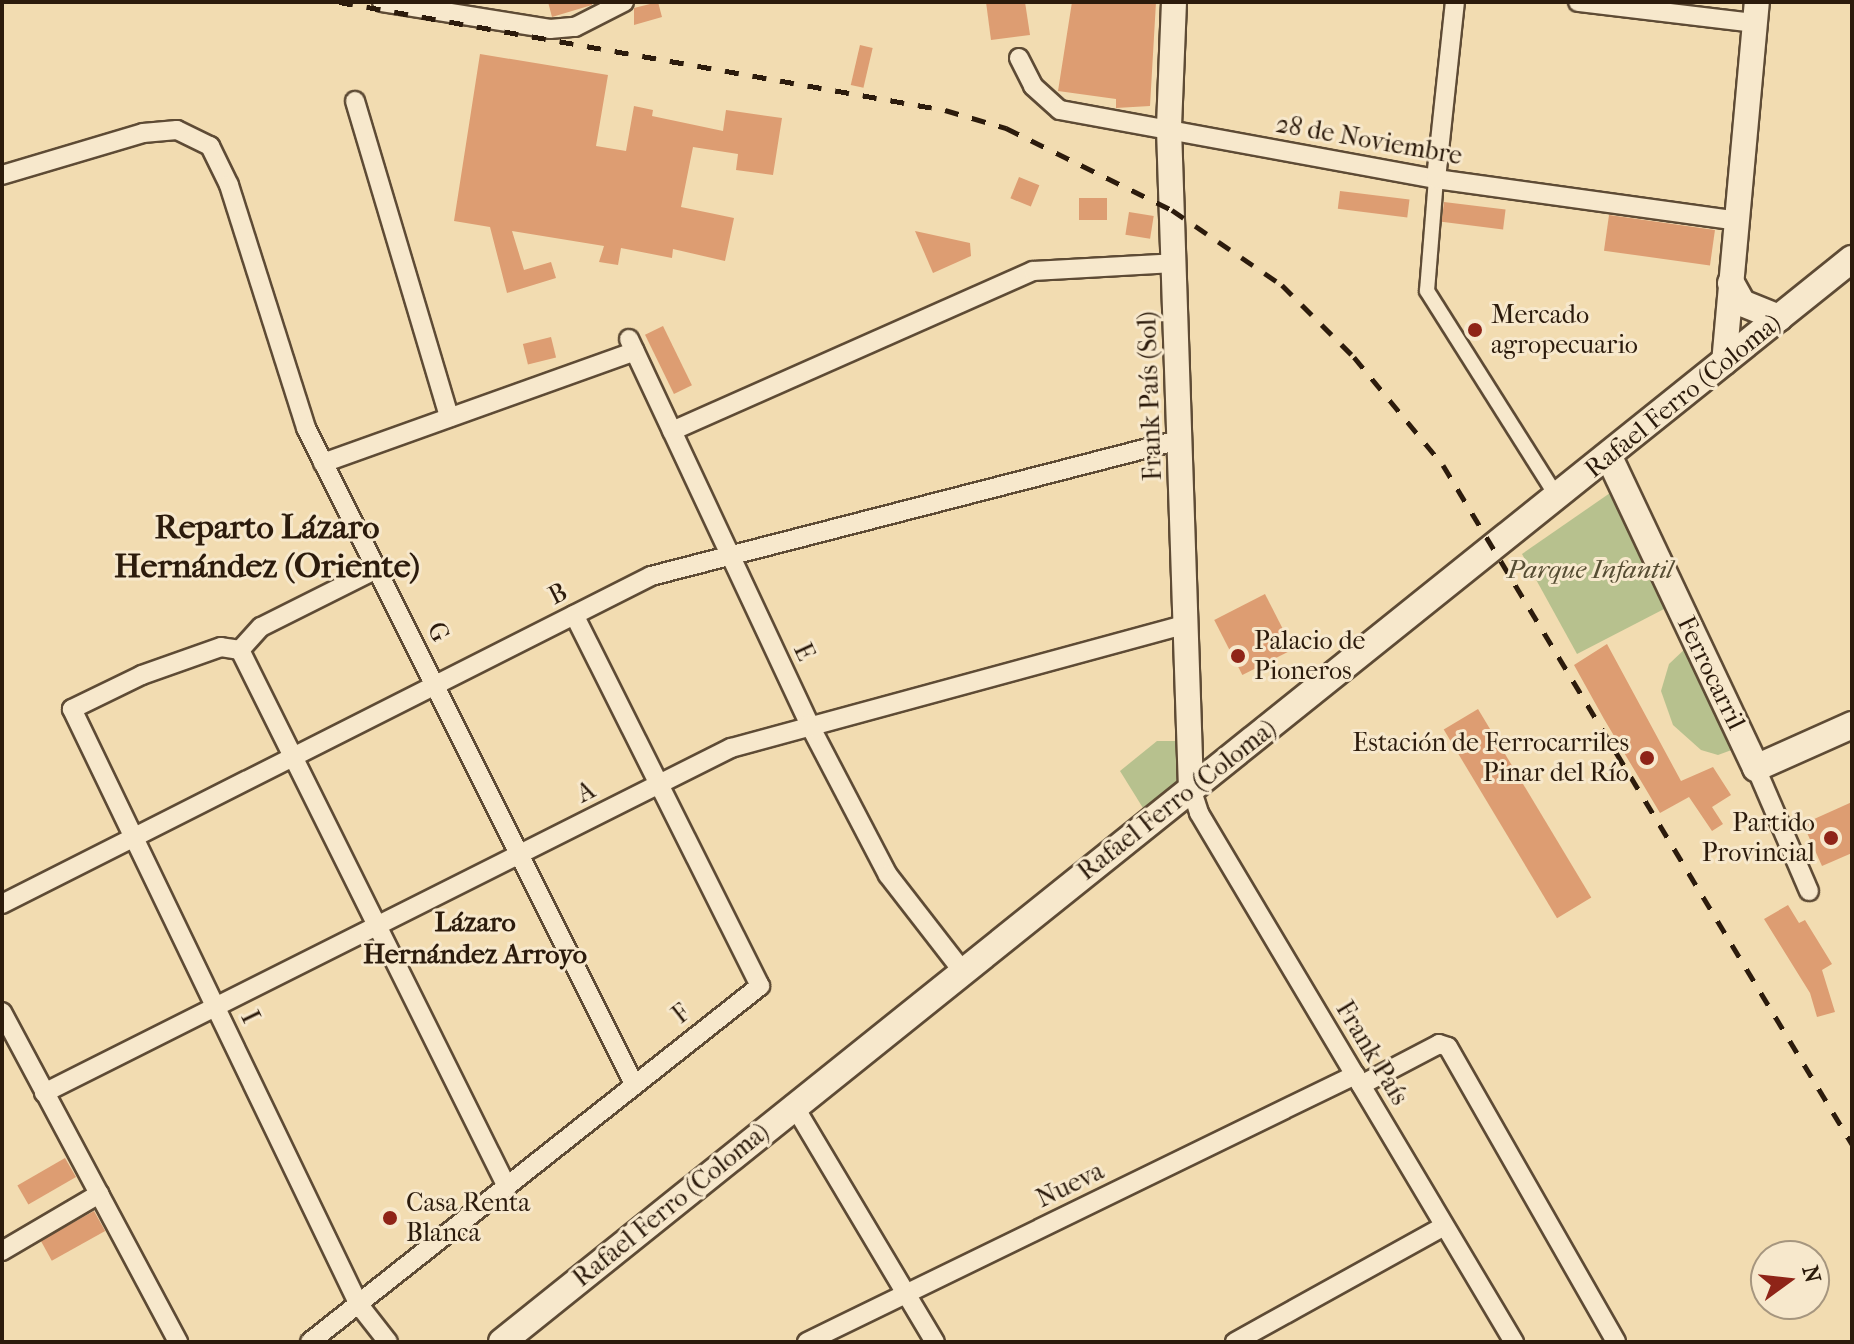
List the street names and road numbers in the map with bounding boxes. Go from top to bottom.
street label: 28 de Noviembre [1273,108,1465,172]
street label: Rafael Ferro (Coloma) [1579,307,1787,485]
street label: Frank País (Sol) [1131,311,1169,481]
street label: B [543,576,573,612]
street label: Ferrocarril [1670,611,1752,735]
street label: G [420,617,456,647]
street label: E [787,638,821,666]
street label: Rafael Ferro (Coloma) [1071,713,1283,887]
street label: A [571,774,601,810]
street label: Frank País [1329,995,1415,1111]
street label: F [666,997,696,1031]
street label: I [234,1006,266,1028]
street label: Rafael Ferro (Coloma) [567,1116,775,1294]
street label: Nueva [1031,1155,1109,1215]

